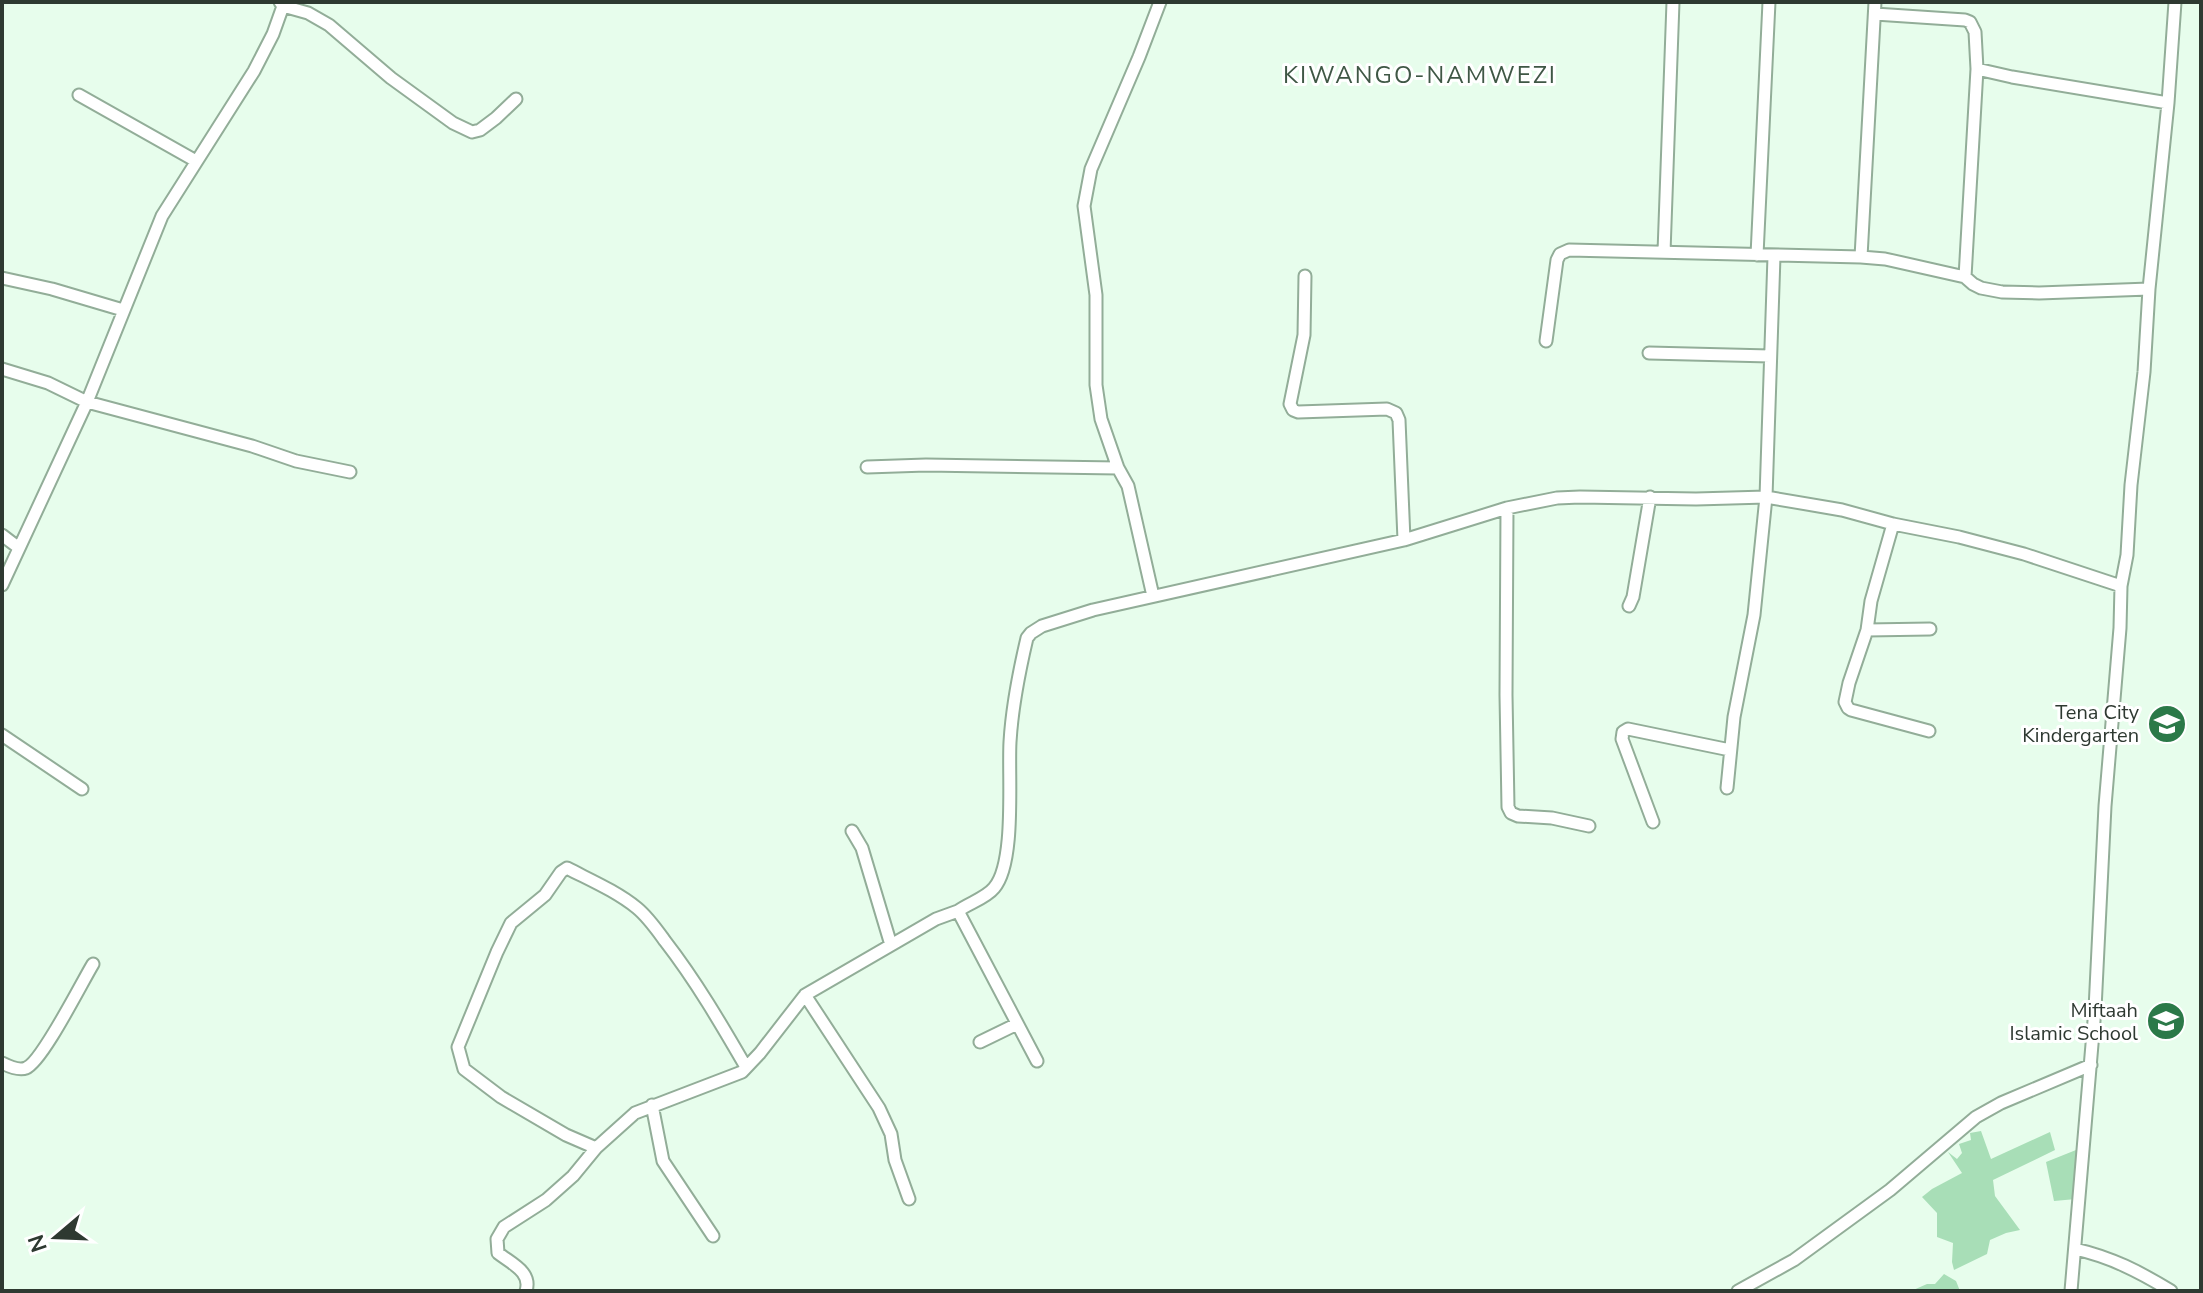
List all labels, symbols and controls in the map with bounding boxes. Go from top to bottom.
district label: KIWANGO-NAMWEZI [1283,59,1557,91]
place label: Tena City Kindergarten [2022,699,2140,749]
school or university icon: Tena City Kindergarten [2146,703,2188,745]
place label: Miftaah Islamic School [2010,997,2138,1047]
school or university icon: Miftaah Islamic School [2145,1000,2187,1042]
north arrow [16,1197,96,1277]
text: N [21,1231,55,1256]

